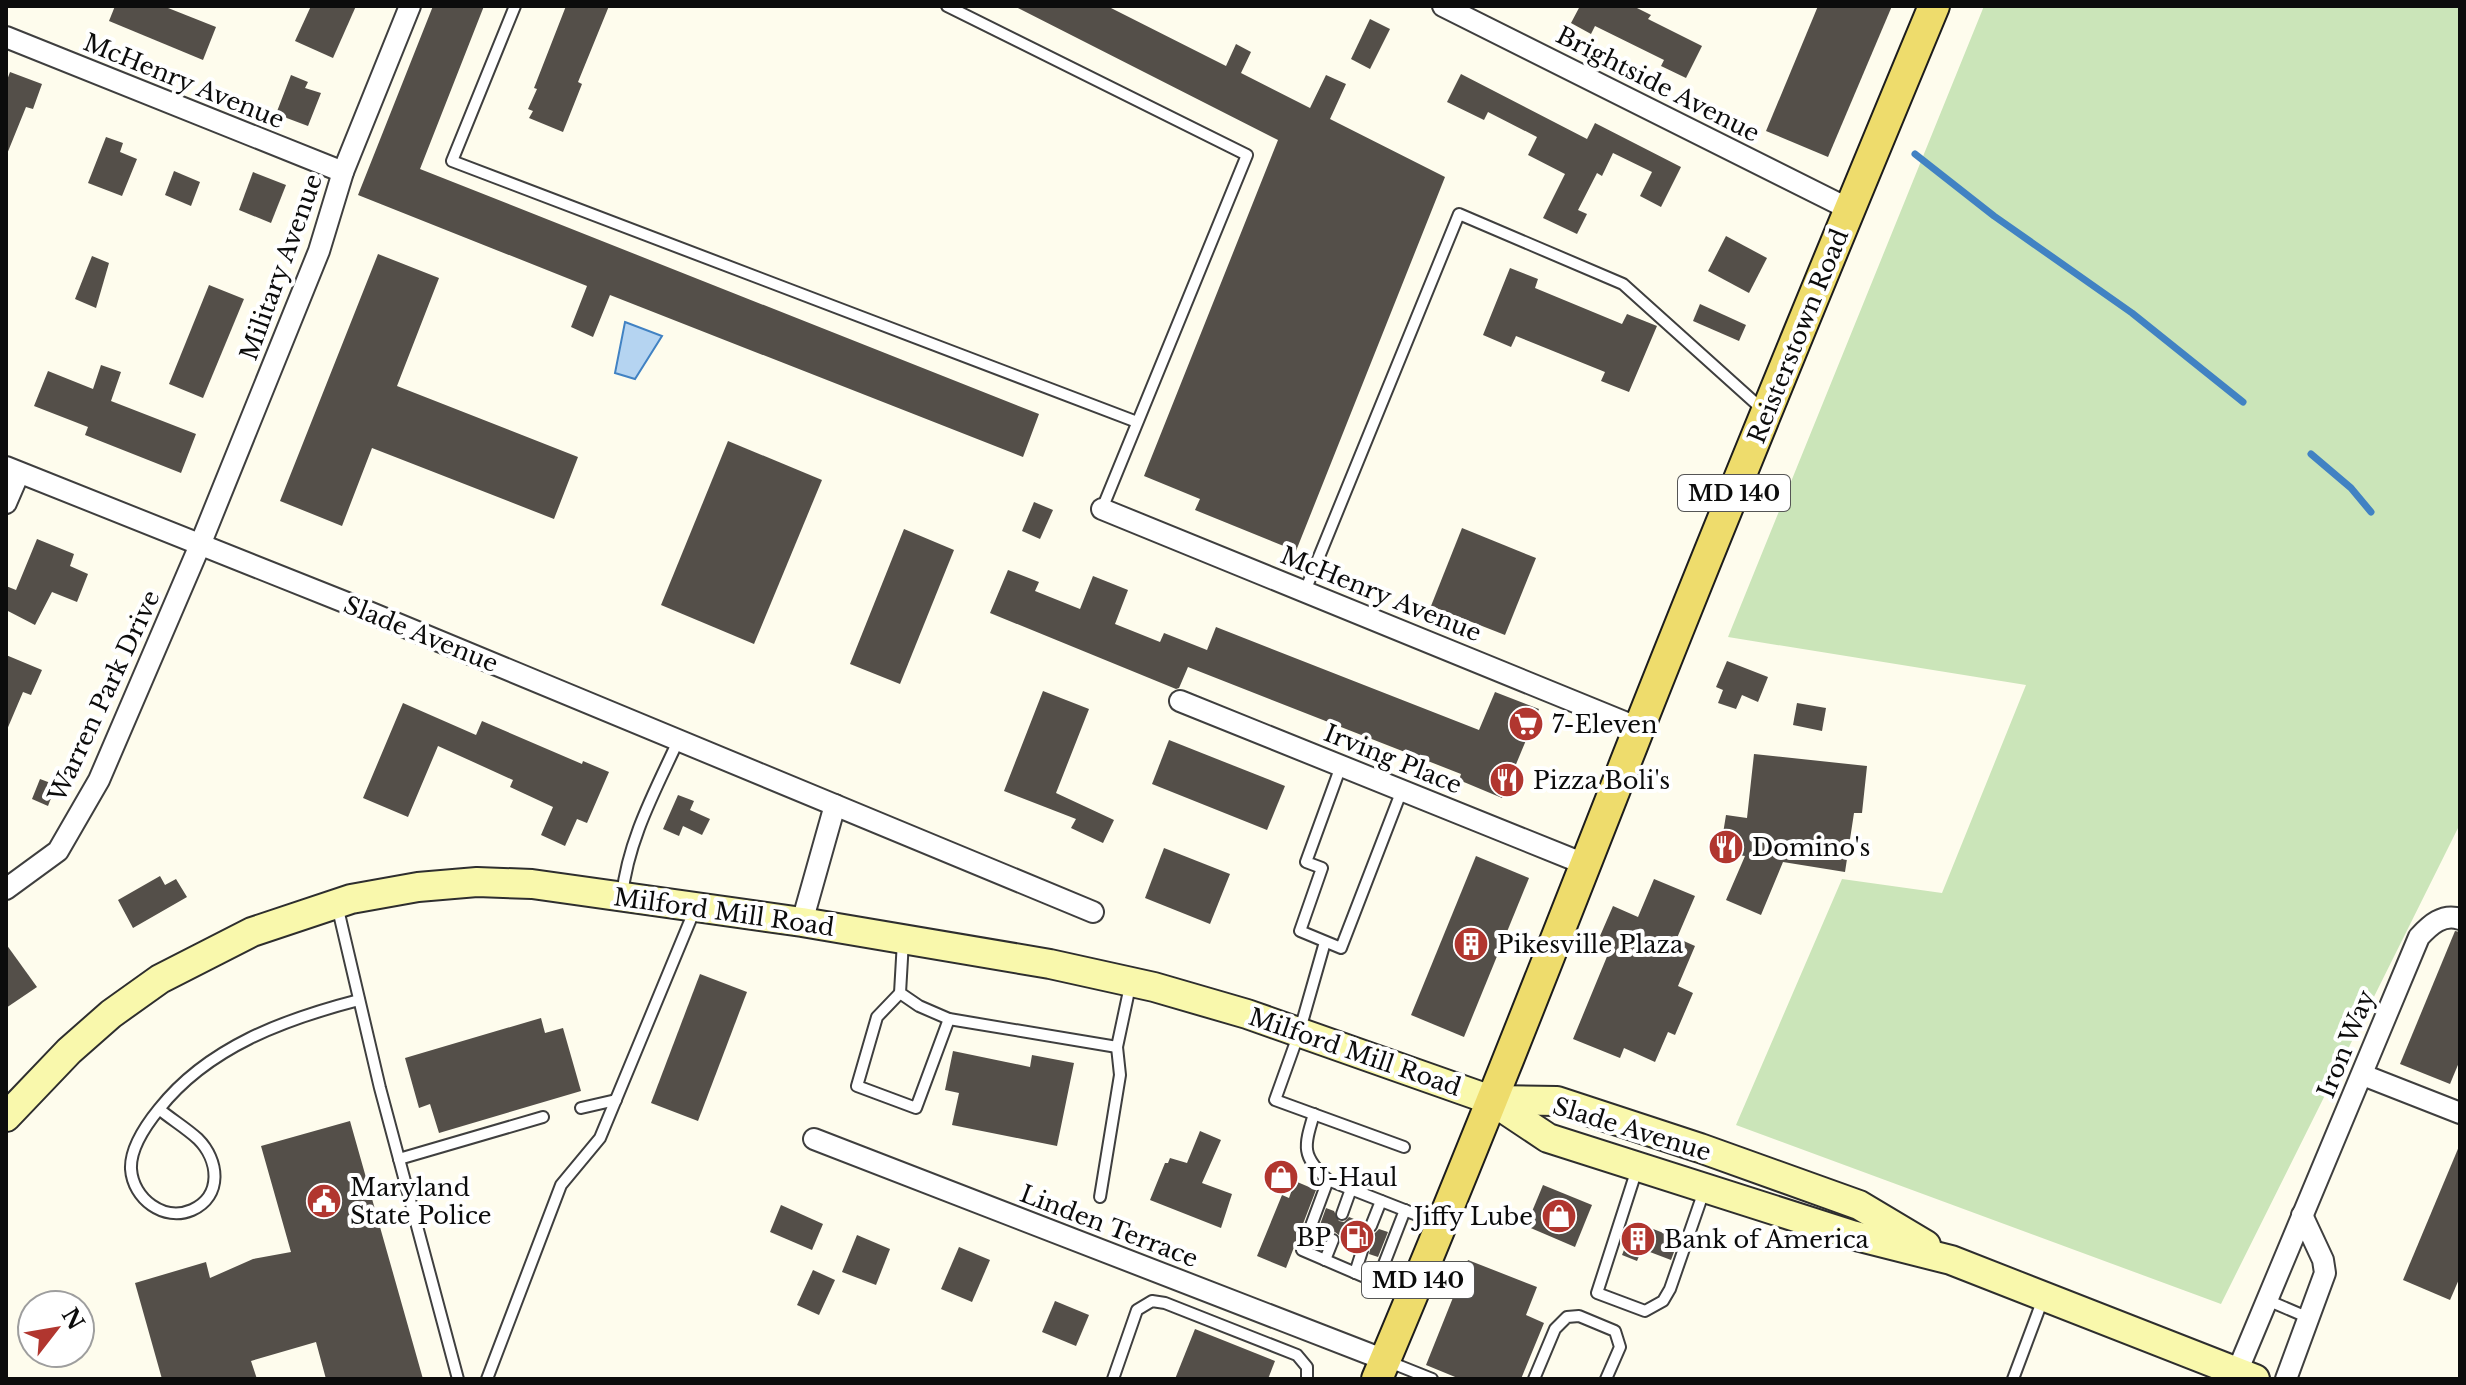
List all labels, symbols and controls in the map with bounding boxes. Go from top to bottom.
street label: Brightside Avenue [1551,20,1765,148]
street label: McHenry Avenue [79,28,289,134]
street label: Military Avenue [234,170,328,364]
street label: Reisterstown Road [1742,225,1854,447]
road number: MD 140 [1678,475,1790,511]
street label: McHenry Avenue [1276,541,1486,647]
street label: Warren Park Drive [42,586,166,807]
street label: Slade Avenue [340,590,502,678]
supermarket icon: 7-Eleven [1507,705,1545,743]
place label: 7-Eleven [1552,710,1658,739]
street label: Irving Place [1320,718,1466,800]
restaurant icon: Pizza Boli's [1488,761,1526,799]
place label: Pizza Boli's [1533,766,1670,795]
restaurant icon: Domino's [1707,828,1745,866]
place label: Domino's [1752,833,1870,862]
street label: Milford Mill Road [612,882,836,942]
building icon: Pikesville Plaza [1452,925,1490,963]
place label: Pikesville Plaza [1497,930,1684,959]
street label: Iron Way [2311,985,2381,1102]
street label: Milford Mill Road [1245,1002,1465,1102]
street label: Slade Avenue [1549,1091,1715,1167]
shop icon: U-Haul [1262,1158,1300,1196]
place label: U-Haul [1307,1163,1398,1192]
place label: Maryland State Police [350,1173,492,1230]
street label: Linden Terrace [1016,1179,1202,1273]
public building icon: Maryland State Police [305,1182,343,1220]
shop icon: Jiffy Lube [1540,1197,1578,1235]
place label: Jiffy Lube [1411,1202,1533,1231]
fuel station icon: BP [1338,1218,1376,1256]
building icon: Bank of America [1619,1220,1657,1258]
place label: BP [1296,1223,1331,1252]
place label: Bank of America [1664,1225,1870,1254]
road number: MD 140 [1362,1262,1474,1298]
north arrow [16,1289,96,1369]
text: N [56,1303,90,1335]

